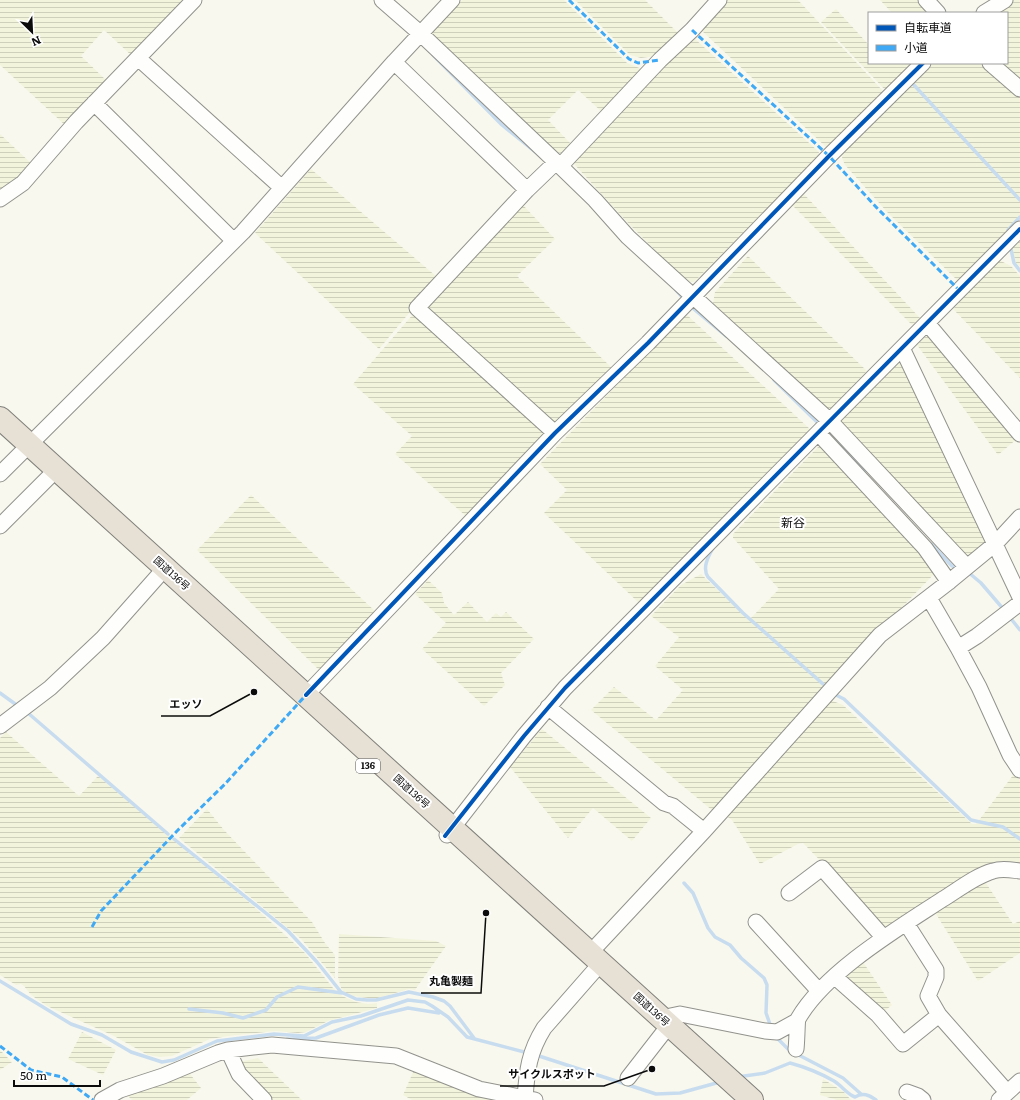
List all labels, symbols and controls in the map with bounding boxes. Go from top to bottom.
north arrow [12,12,52,52]
legend [868,12,1008,64]
text: 自転車道 [904,18,952,36]
text: N [29,33,44,51]
text: 小道 [904,38,928,56]
district label: 新谷 [781,513,805,531]
street label: 国道136号 [151,552,194,593]
callout: エッソ [161,693,210,716]
text: エッソ [170,695,203,711]
road number: 136 [356,759,380,773]
street label: 国道136号 [391,770,434,811]
callout: 丸亀製麺 [421,970,481,993]
text: 丸亀製麺 [429,972,473,988]
street label: 国道136号 [631,988,674,1029]
scale bar [14,1062,100,1088]
callout: サイクルスポット [500,1063,604,1086]
text: サイクルスポット [508,1065,596,1081]
text: 50 m [20,1066,47,1084]

